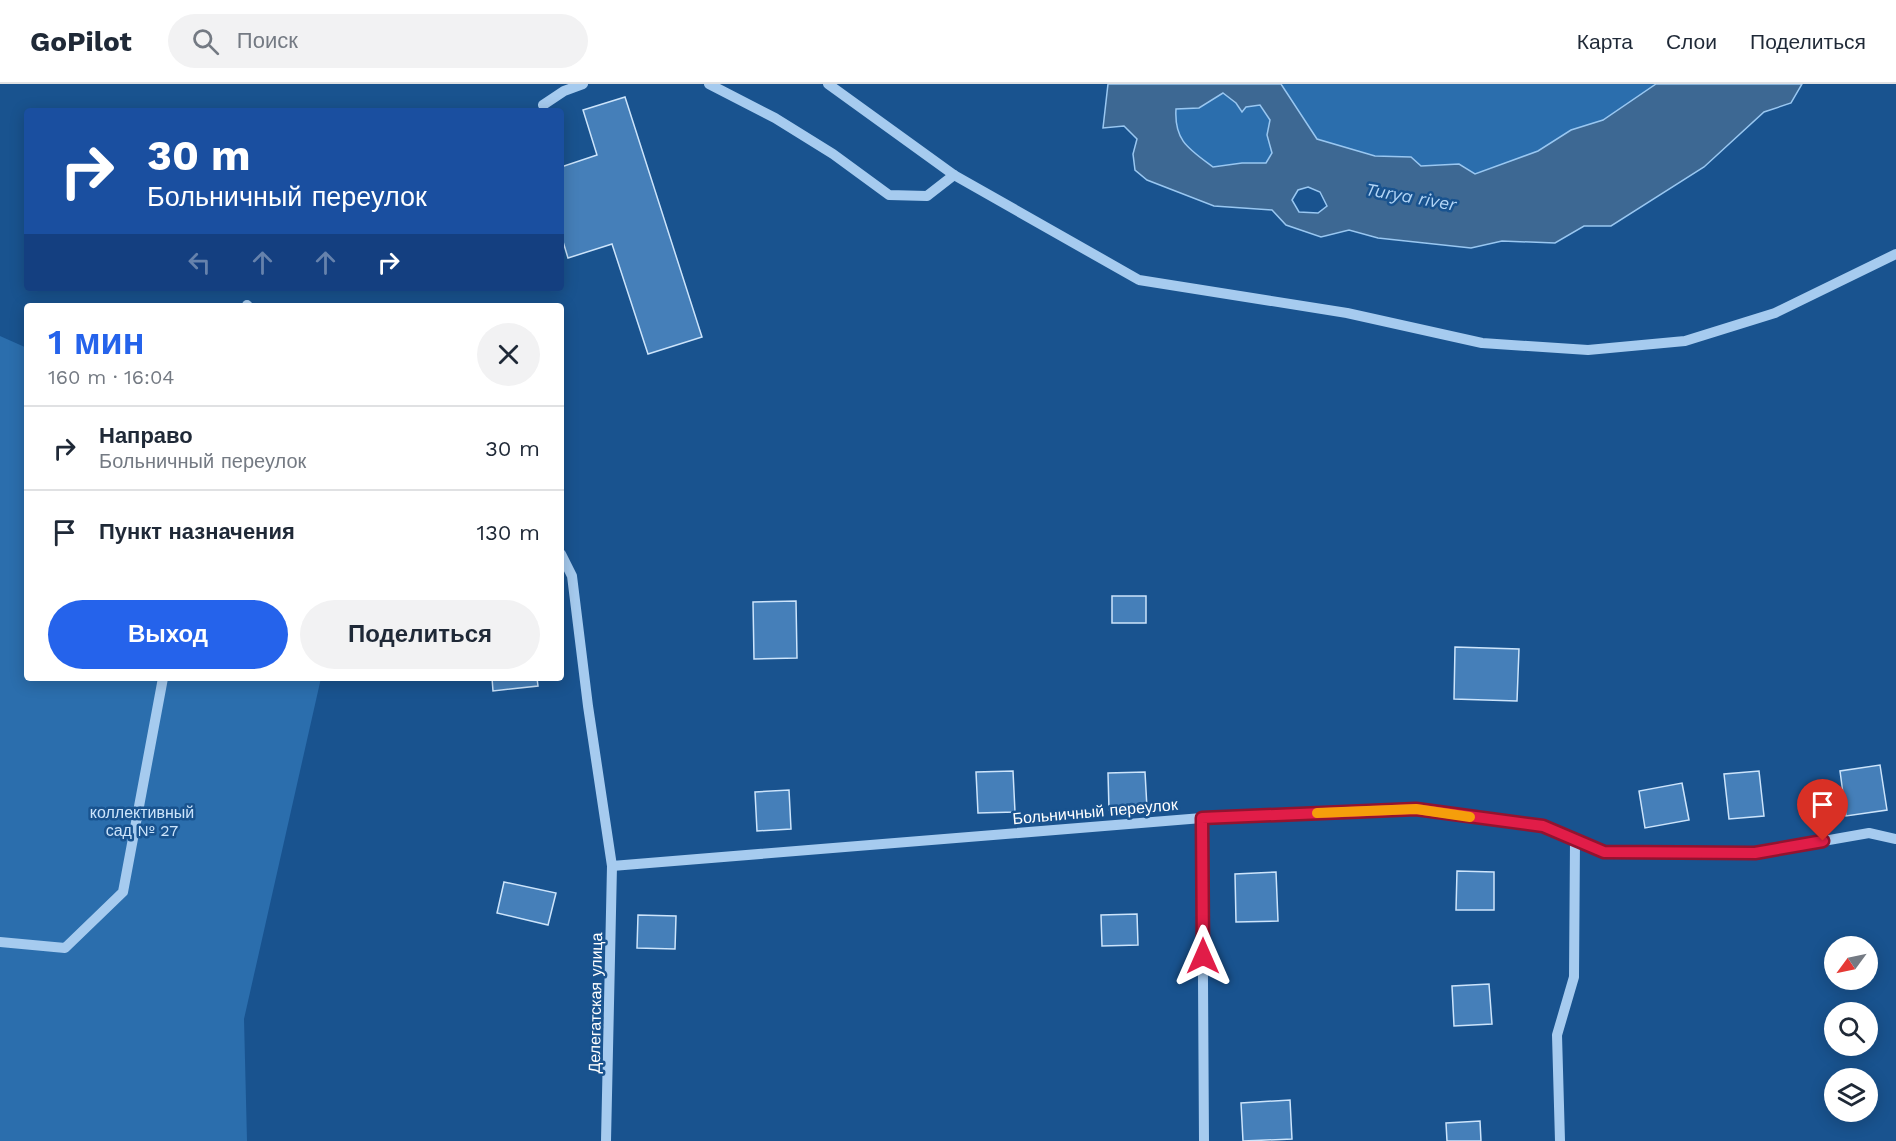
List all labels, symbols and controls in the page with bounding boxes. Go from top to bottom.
search box [168,14,588,68]
text: GoPilot [30,25,132,58]
icon: search [189,25,222,58]
text: Поиск [237,28,298,53]
text: Карта [1577,29,1633,54]
text: Слои [1666,29,1717,54]
text: Поделиться [1750,29,1866,54]
text: 30 m [147,131,251,180]
icon: right [48,132,126,210]
water label: Turya river [1364,178,1459,215]
text: Больничный переулок [147,181,427,213]
icon: left [183,246,216,279]
icon: ahead [246,246,279,279]
icon: ahead [309,246,342,279]
icon: right [372,246,405,279]
text: 1 мин [48,321,145,363]
button: close [477,323,540,386]
text: 160 m · 16:04 [48,365,175,389]
text: Направо [99,423,193,448]
icon: right [48,432,81,465]
text: 30 m [485,436,540,461]
text: Больничный переулок [99,449,306,473]
icon: arrive [48,516,81,549]
text: Пункт назначения [99,519,295,544]
text: 130 m [476,520,540,545]
button: Выход [48,600,288,669]
button: Поделиться [300,600,540,669]
pin [1797,779,1848,841]
icon: arrive [1806,788,1839,821]
street label: Больничный переулок [1012,795,1179,828]
park label: коллективный сад № 27 [90,803,194,840]
position arrow [1171,924,1235,988]
street label: Делегатская улица [585,932,606,1074]
north arrow [1824,936,1878,990]
map controls [1824,936,1878,1122]
button: search [1824,1002,1878,1056]
button: layers [1824,1068,1878,1122]

